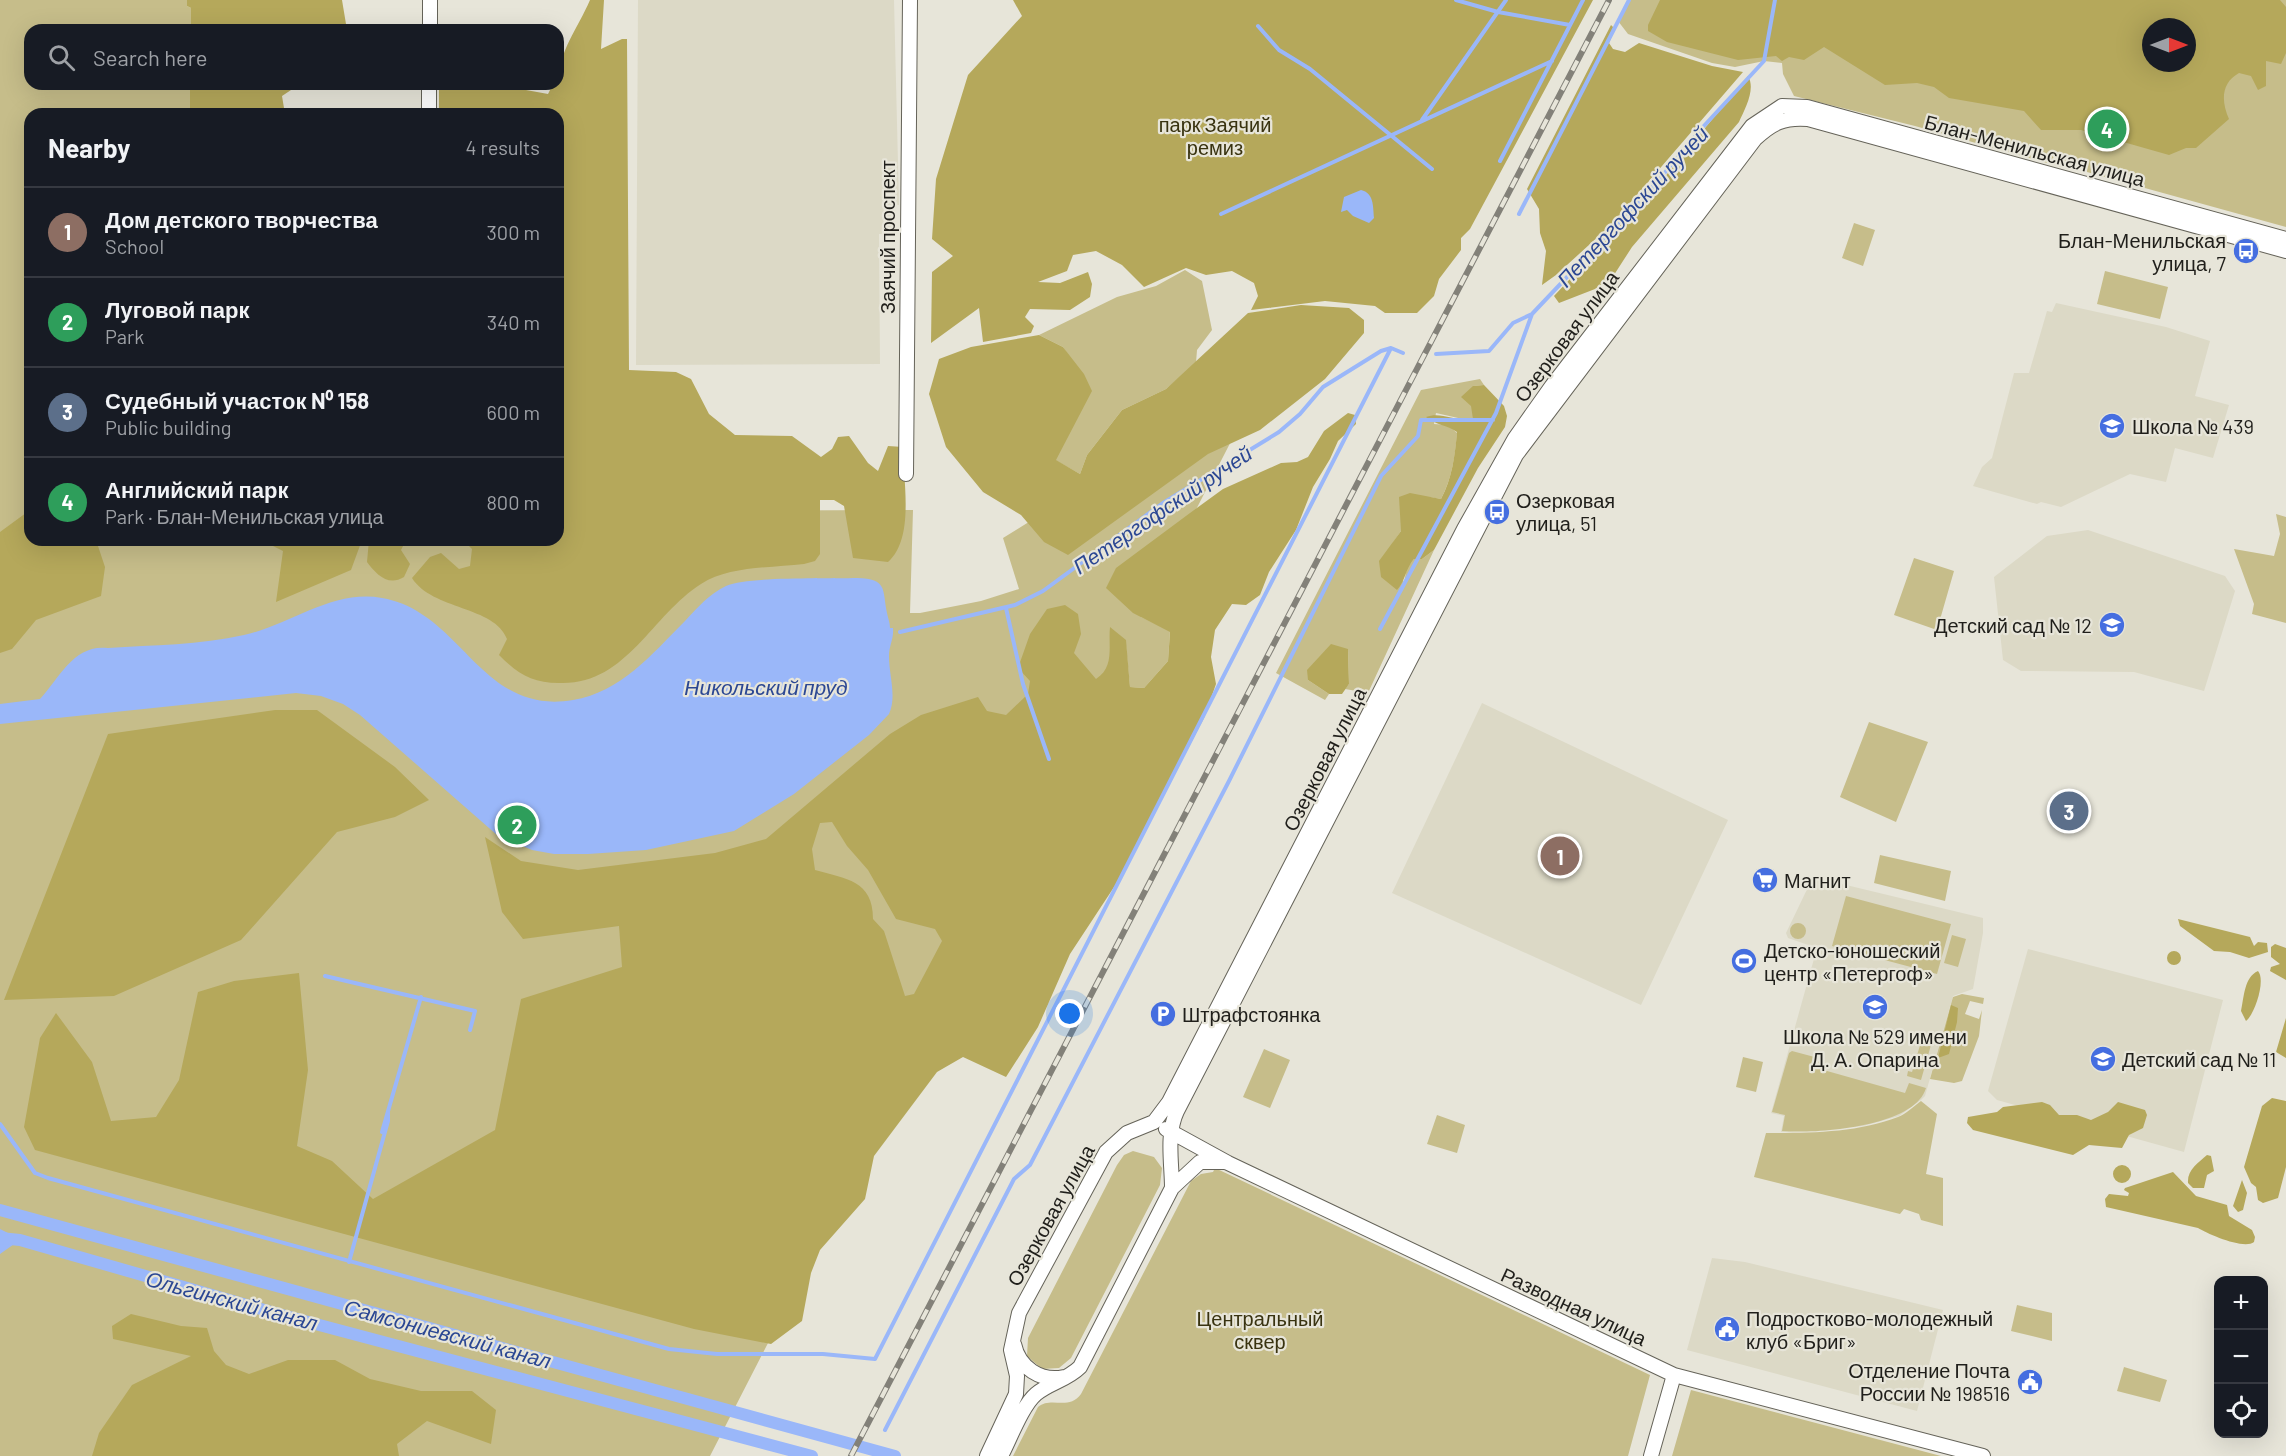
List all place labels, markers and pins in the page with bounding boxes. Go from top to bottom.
pin: 4 [2088,106,2126,152]
place label: Блан-Менильская улица, 7 [2058,228,2227,275]
bus stop icon: Блан-Менильская улица, 7 [2231,236,2261,266]
school or university icon: Школа № 439 [2097,411,2127,441]
place label: Школа № 439 [2132,414,2254,438]
place label: Озерковая улица, 51 [1516,488,1615,535]
bus stop icon: Озерковая улица, 51 [1482,497,1512,527]
school or university icon: Детский сад № 12 [2097,610,2127,640]
place label: Детский сад № 12 [1934,613,2092,637]
pin: 3 [2050,788,2088,834]
pin: 2 [498,802,536,848]
pin: 1 [1540,834,1580,878]
supermarket icon: Магнит [1750,865,1780,895]
place label: Магнит [1784,868,1851,892]
place label: Детско-юношеский центр «Петергоф» [1764,938,1940,985]
sports icon: Детско-юношеский центр «Петергоф» [1729,946,1759,976]
school or university icon: Школа № 529 имени Д. А. Опарина [1860,992,1890,1022]
parking icon: Штрафстоянка [1148,999,1178,1029]
place label: Штрафстоянка [1182,1002,1321,1026]
place label: Школа № 529 имени Д. А. Опарина [1783,1024,1967,1071]
school or university icon: Детский сад № 11 [2088,1044,2118,1074]
place label: Детский сад № 11 [2122,1047,2276,1071]
place label: Подростково-молодежный клуб «Бриг» [1746,1306,1993,1353]
public building icon: Подростково-молодежный клуб «Бриг» [1712,1314,1742,1344]
place label: Отделение Почта России № 198516 [1848,1358,2011,1405]
public building icon: Отделение Почта России № 198516 [2015,1367,2045,1397]

